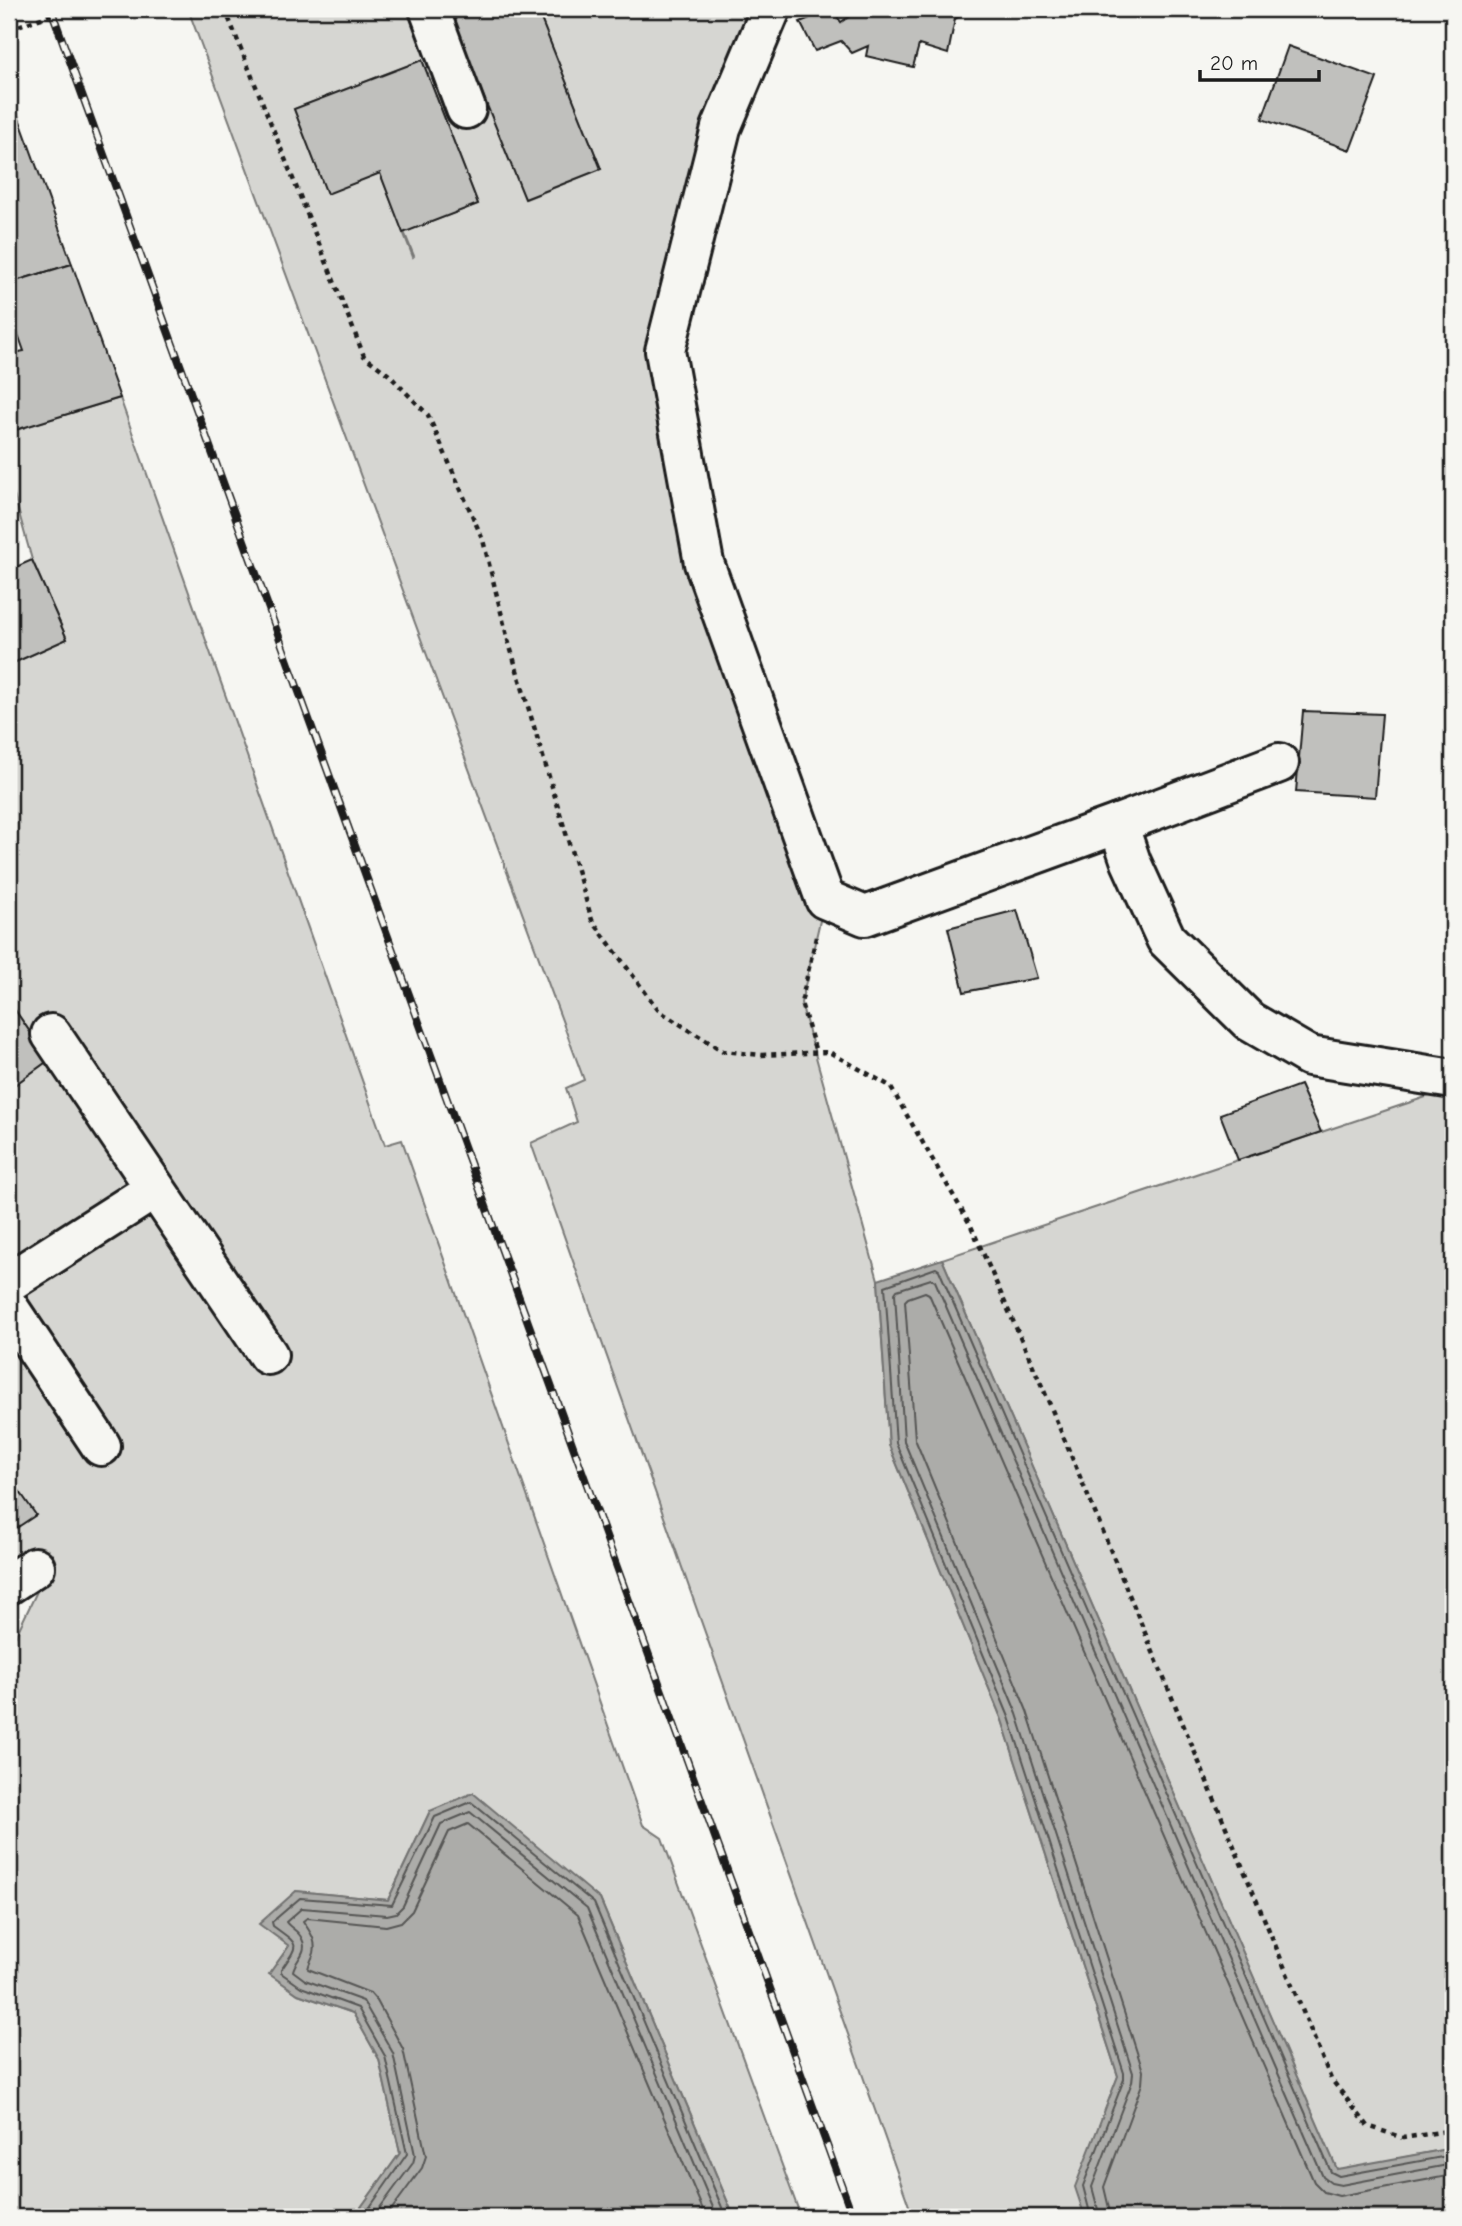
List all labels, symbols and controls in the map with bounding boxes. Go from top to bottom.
scale bar [1200,38,1318,82]
text: 20 m [1210,51,1258,75]

